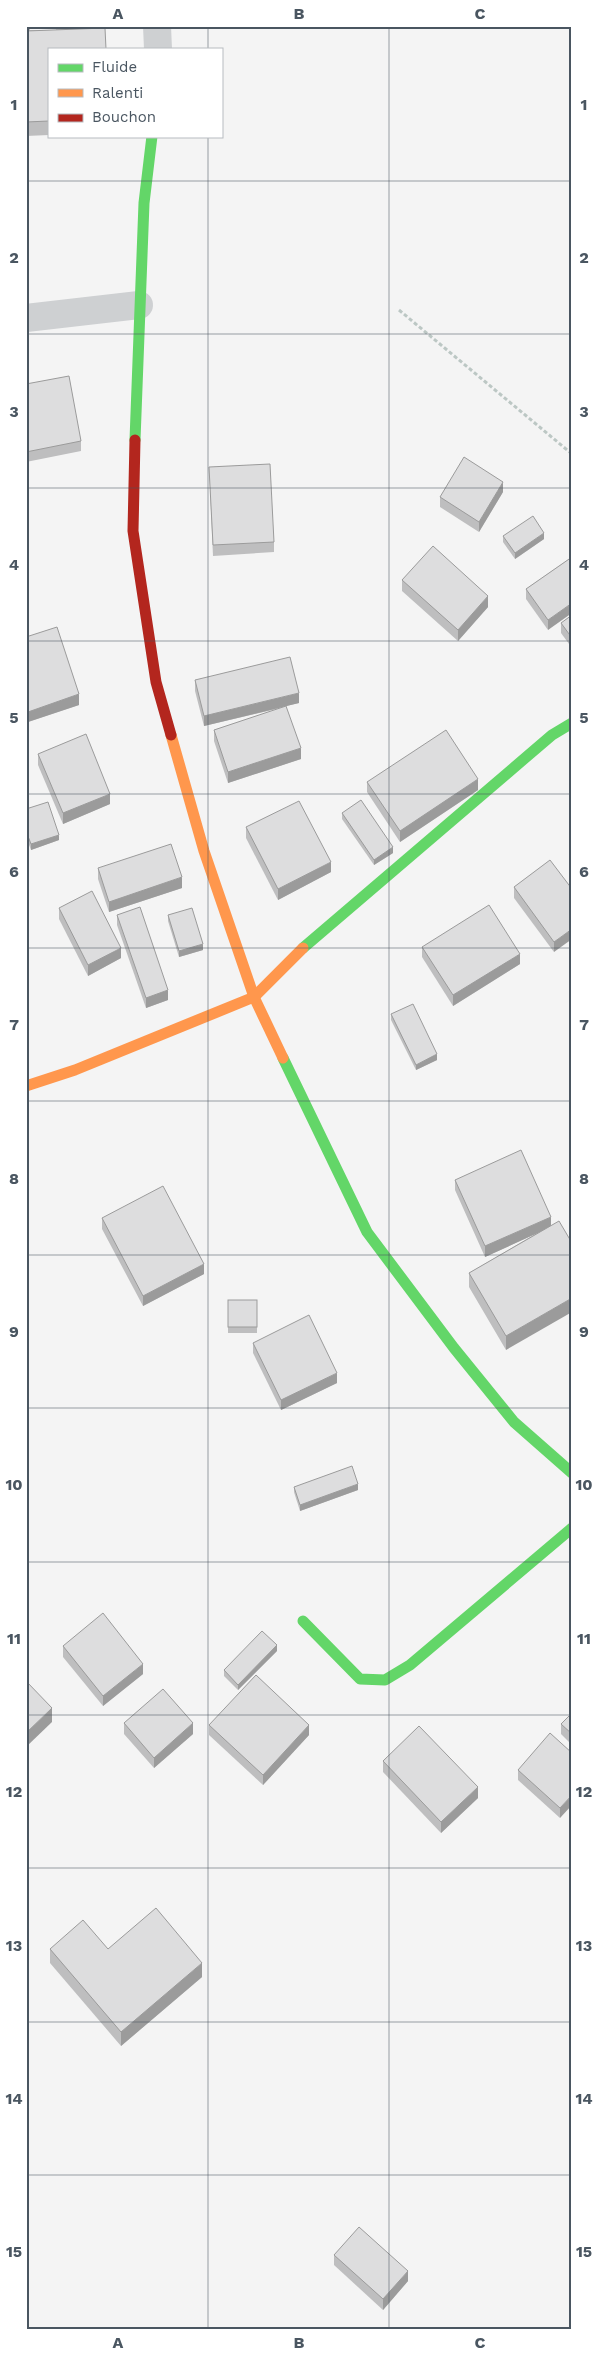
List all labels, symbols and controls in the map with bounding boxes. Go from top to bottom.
text: A [113,4,124,23]
text: B [294,4,305,23]
text: C [475,4,486,23]
legend [48,48,222,138]
text: Fluide [92,58,137,76]
text: Ralenti [92,84,143,102]
text: 1 [11,95,17,114]
text: 1 [581,95,587,114]
text: Bouchon [92,108,156,126]
text: 2 [9,248,19,267]
text: 2 [579,248,589,267]
text: 3 [9,402,19,421]
text: 3 [579,402,589,421]
text: 4 [9,555,19,574]
text: 4 [579,555,589,574]
text: 5 [9,708,19,727]
text: 5 [579,708,589,727]
text: 6 [9,862,19,881]
text: 6 [579,862,589,881]
text: 7 [9,1015,19,1034]
text: 7 [579,1015,589,1034]
text: 8 [9,1169,19,1188]
text: 8 [579,1169,589,1188]
text: 9 [9,1322,19,1341]
text: 9 [579,1322,589,1341]
text: 10 [5,1475,23,1494]
text: 10 [575,1475,593,1494]
text: 11 [7,1629,21,1648]
text: 11 [577,1629,591,1648]
text: 12 [6,1782,22,1801]
text: 12 [576,1782,592,1801]
text: 13 [6,1936,22,1955]
text: 13 [576,1936,592,1955]
text: 14 [5,2089,23,2108]
text: 14 [575,2089,593,2108]
text: 15 [6,2242,22,2261]
text: 15 [576,2242,592,2261]
text: A [113,2333,124,2352]
text: B [294,2333,305,2352]
text: C [475,2333,486,2352]

